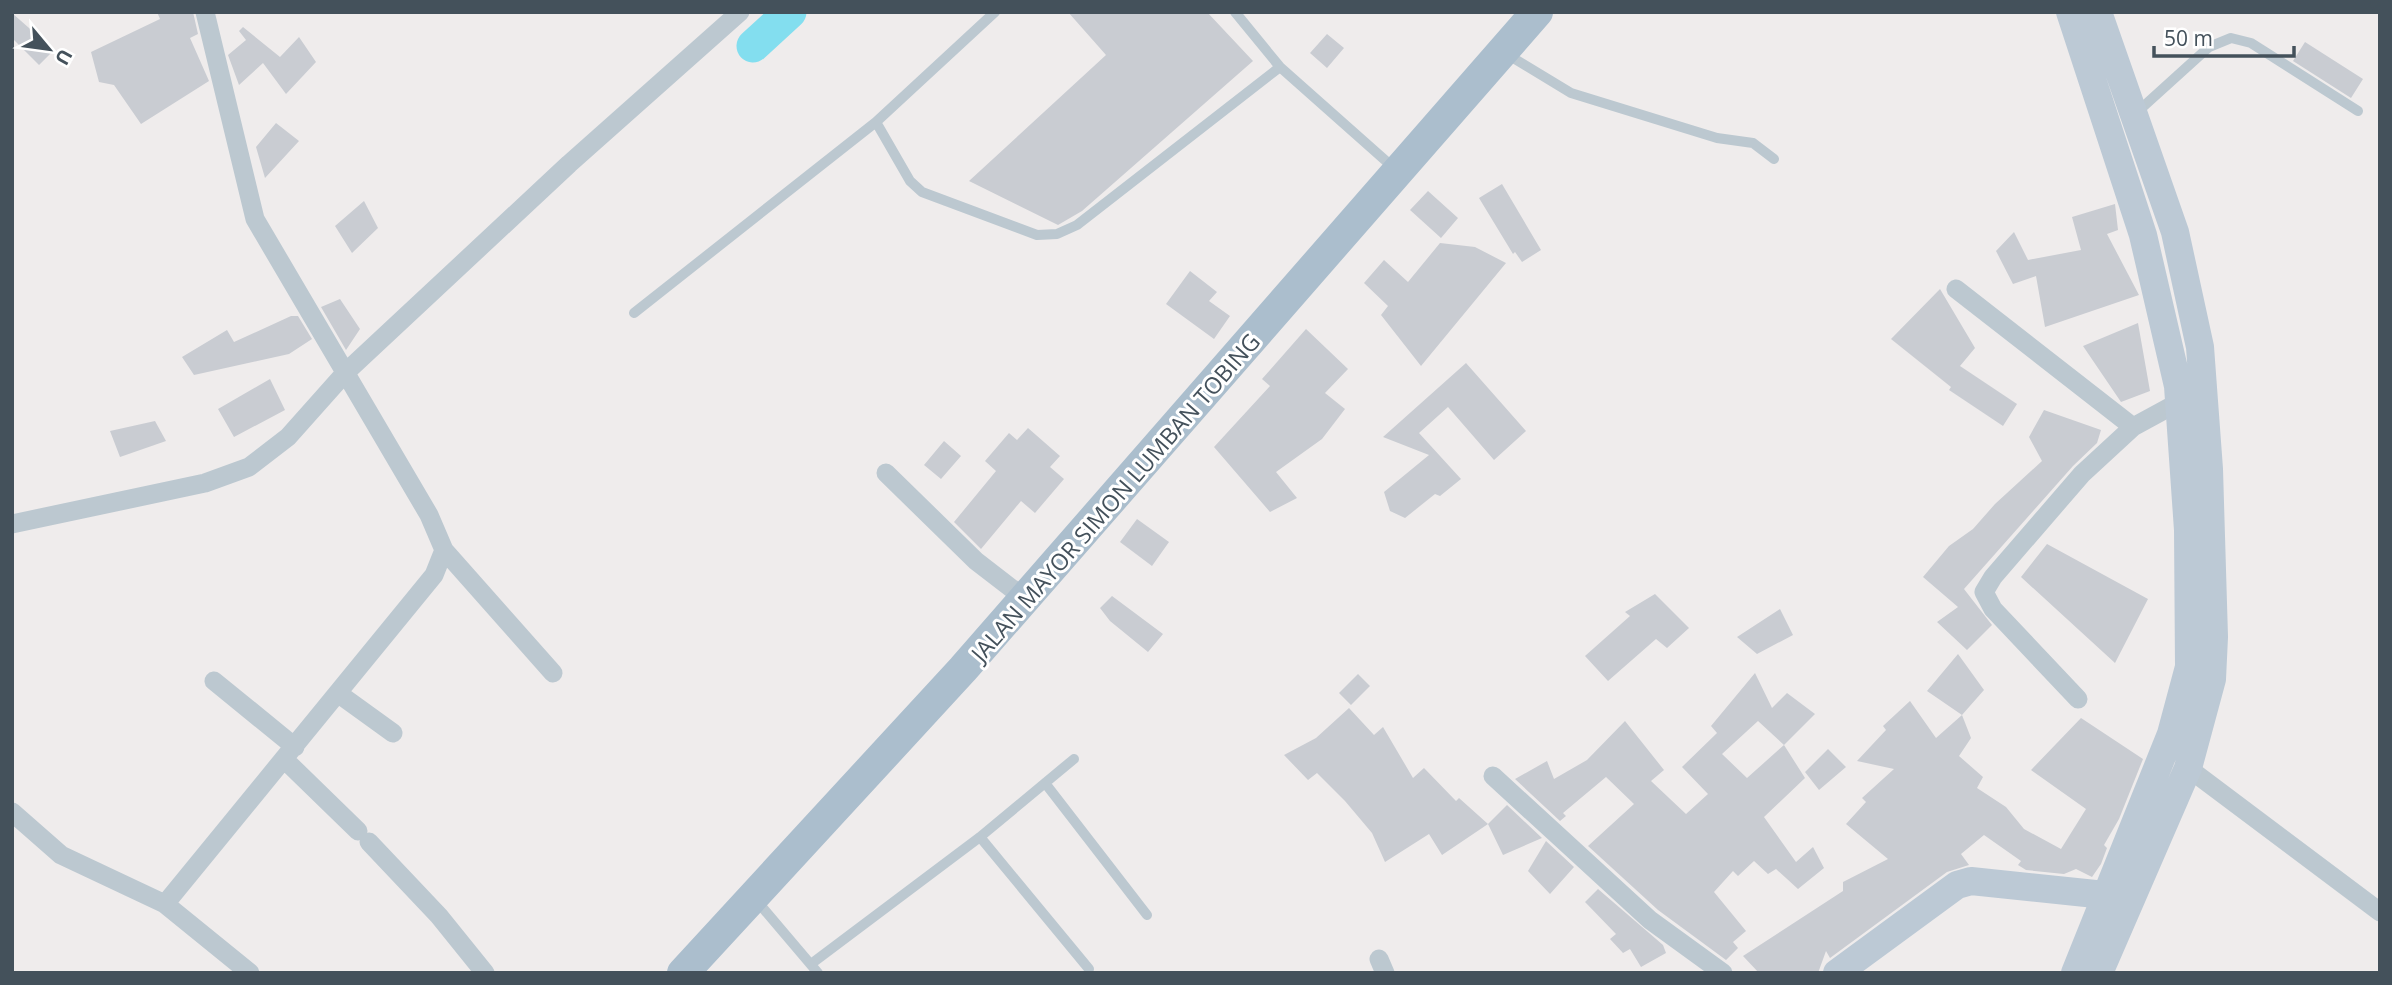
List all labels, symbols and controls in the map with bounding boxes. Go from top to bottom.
north arrow [14,14,84,84]
scale bar [2154,14,2294,58]
text: 50 m [2164,24,2213,52]
text: U [49,45,79,70]
street label: JALAN MAYOR SIMON LUMBAN TOBING [962,326,1267,670]

